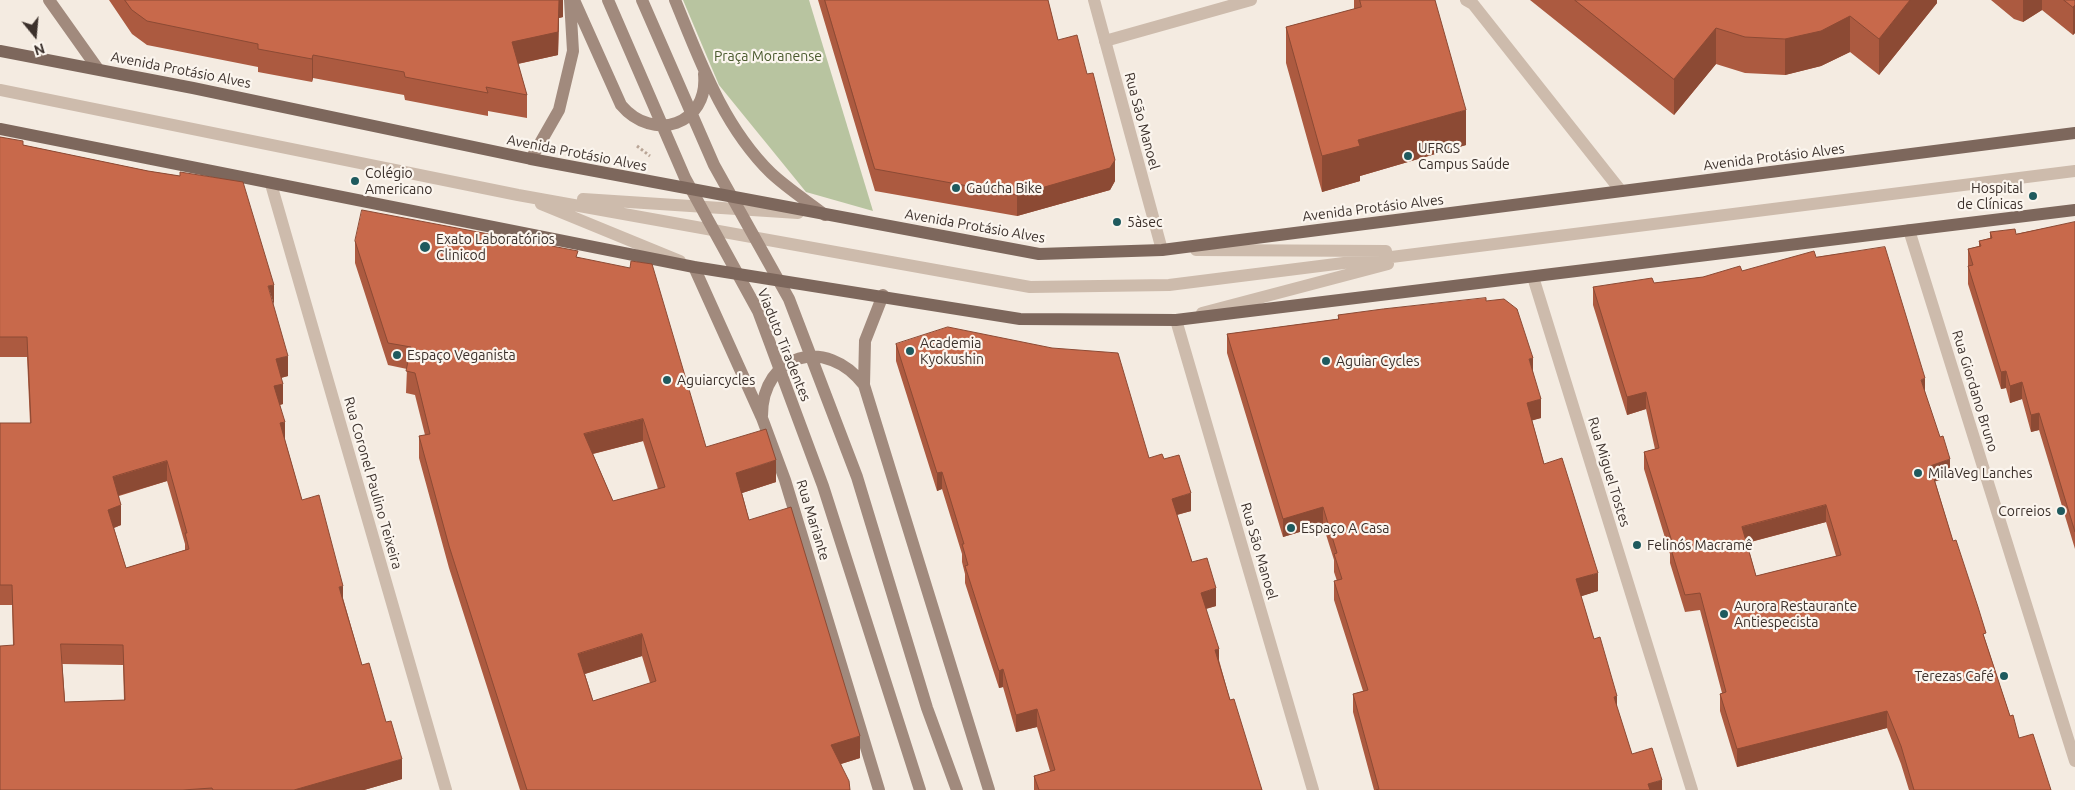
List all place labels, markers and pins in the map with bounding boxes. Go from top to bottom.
place label: UFRGS Campus Saúde [1418,140,1510,172]
marker: UFRGS Campus Saúde [1402,150,1414,162]
place label: Colégio Americano [365,165,432,198]
marker: Colégio Americano [349,175,361,187]
place label: Gaúcha Bike [966,180,1042,196]
place label: Hospital de Clínicas [1957,180,2023,212]
marker: Gaúcha Bike [950,182,962,194]
marker: Hospital de Clínicas [2027,190,2039,202]
place label: 5àsec [1127,214,1162,230]
marker: 5àsec [1111,216,1123,228]
place label: Exato Laboratórios Clinicod [436,231,555,264]
marker: Exato Laboratórios Clinicod [418,240,432,254]
place label: Academia Kyokushin [920,335,984,368]
marker: Academia Kyokushin [904,345,916,357]
place label: Espaço Veganista [407,347,516,363]
marker: Espaço Veganista [391,349,403,361]
place label: Aguiar Cycles [1336,353,1420,369]
marker: Aguiar Cycles [1320,355,1332,367]
place label: Aguiarcycles [677,372,755,388]
marker: Aguiarcycles [661,374,673,386]
place label: MilaVeg Lanches [1928,465,2032,481]
marker: MilaVeg Lanches [1912,467,1924,479]
place label: Correios [1998,503,2051,519]
marker: Correios [2055,505,2067,517]
place label: Espaço A Casa [1301,520,1390,536]
marker: Espaço A Casa [1285,522,1297,534]
place label: Felinós Macramê [1647,537,1753,553]
marker: Felinós Macramê [1631,539,1643,551]
place label: Aurora Restaurante Antiespecista [1734,598,1857,630]
marker: Aurora Restaurante Antiespecista [1718,608,1730,620]
place label: Terezas Café [1914,668,1994,684]
marker: Terezas Café [1998,670,2010,682]

